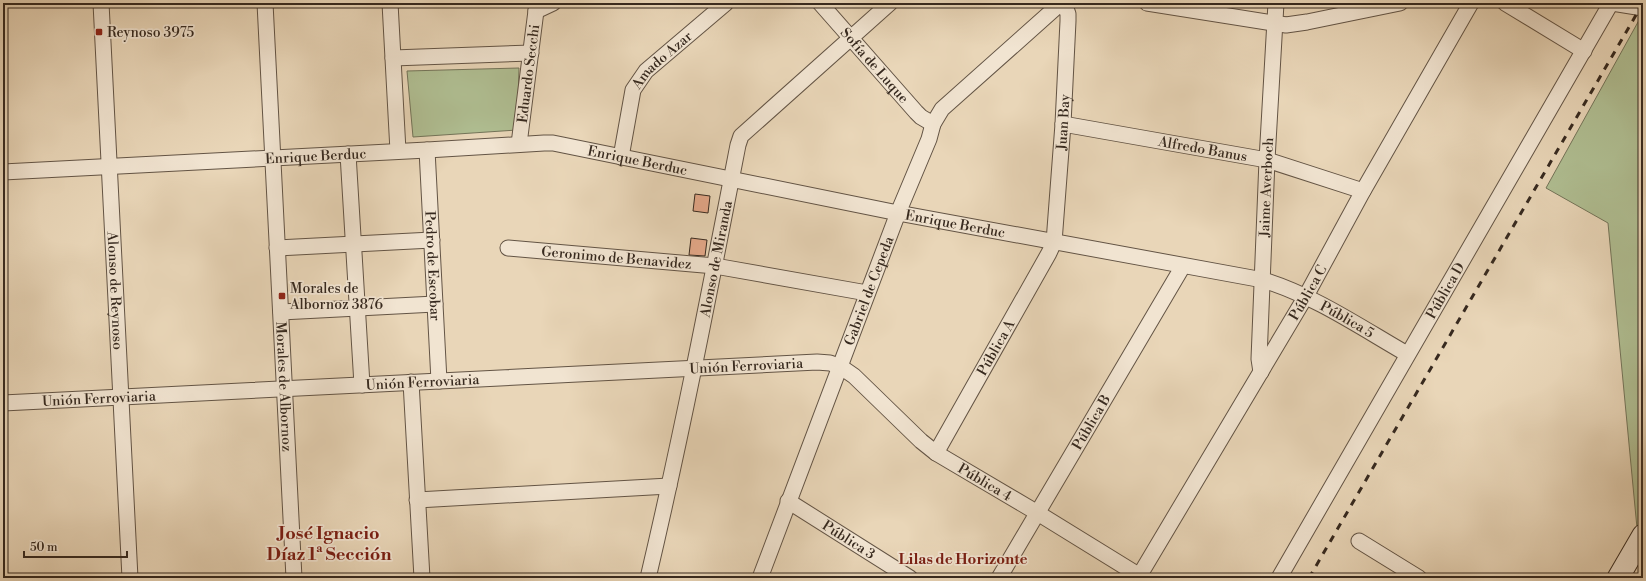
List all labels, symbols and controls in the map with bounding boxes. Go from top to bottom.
street label: Eduardo Secchi [514,23,544,124]
place label: Reynoso 3975 [107,24,194,42]
street label: Sofía de Luque [836,24,912,107]
marker: Reynoso 3975 [94,27,104,37]
street label: Amado Azar [628,28,696,94]
street label: Juan Bay [1053,94,1074,152]
street label: Alfredo Banus [1156,133,1249,166]
street label: Jaime Averboch [1256,136,1278,239]
street label: Enrique Berduc [586,142,689,180]
street label: Enrique Berduc [264,145,367,168]
street label: Alonso de Miranda [696,199,737,320]
street label: Enrique Berduc [904,206,1007,243]
street label: Pedro de Escobar [420,210,444,321]
street label: Alonso de Reynoso [102,230,126,350]
street label: Gabriel de Cepeda [841,233,899,348]
street label: Geronimo de Benavidez [541,243,693,274]
street label: Pública D [1422,259,1469,323]
street label: Pública C [1285,262,1331,324]
place label: Morales de Albornoz 3876 [289,280,383,314]
marker: Morales de Albornoz 3876 [277,291,287,301]
street label: Pública 5 [1317,297,1377,343]
street label: Pública A [974,317,1019,379]
street label: Morales de Albornoz [271,321,296,452]
street label: Unión Ferroviaria [689,355,804,378]
street label: Unión Ferroviaria [365,371,481,395]
street label: Unión Ferroviaria [42,387,157,411]
street label: Pública B [1068,392,1115,454]
street label: Pública 4 [954,460,1015,506]
street label: Pública 3 [818,517,878,564]
district label: José Ignacio Díaz 1ª Sección [267,522,391,566]
scale bar [24,533,127,559]
text: 50 m [30,540,58,555]
district label: Lilas de Horizonte [898,550,1028,569]

